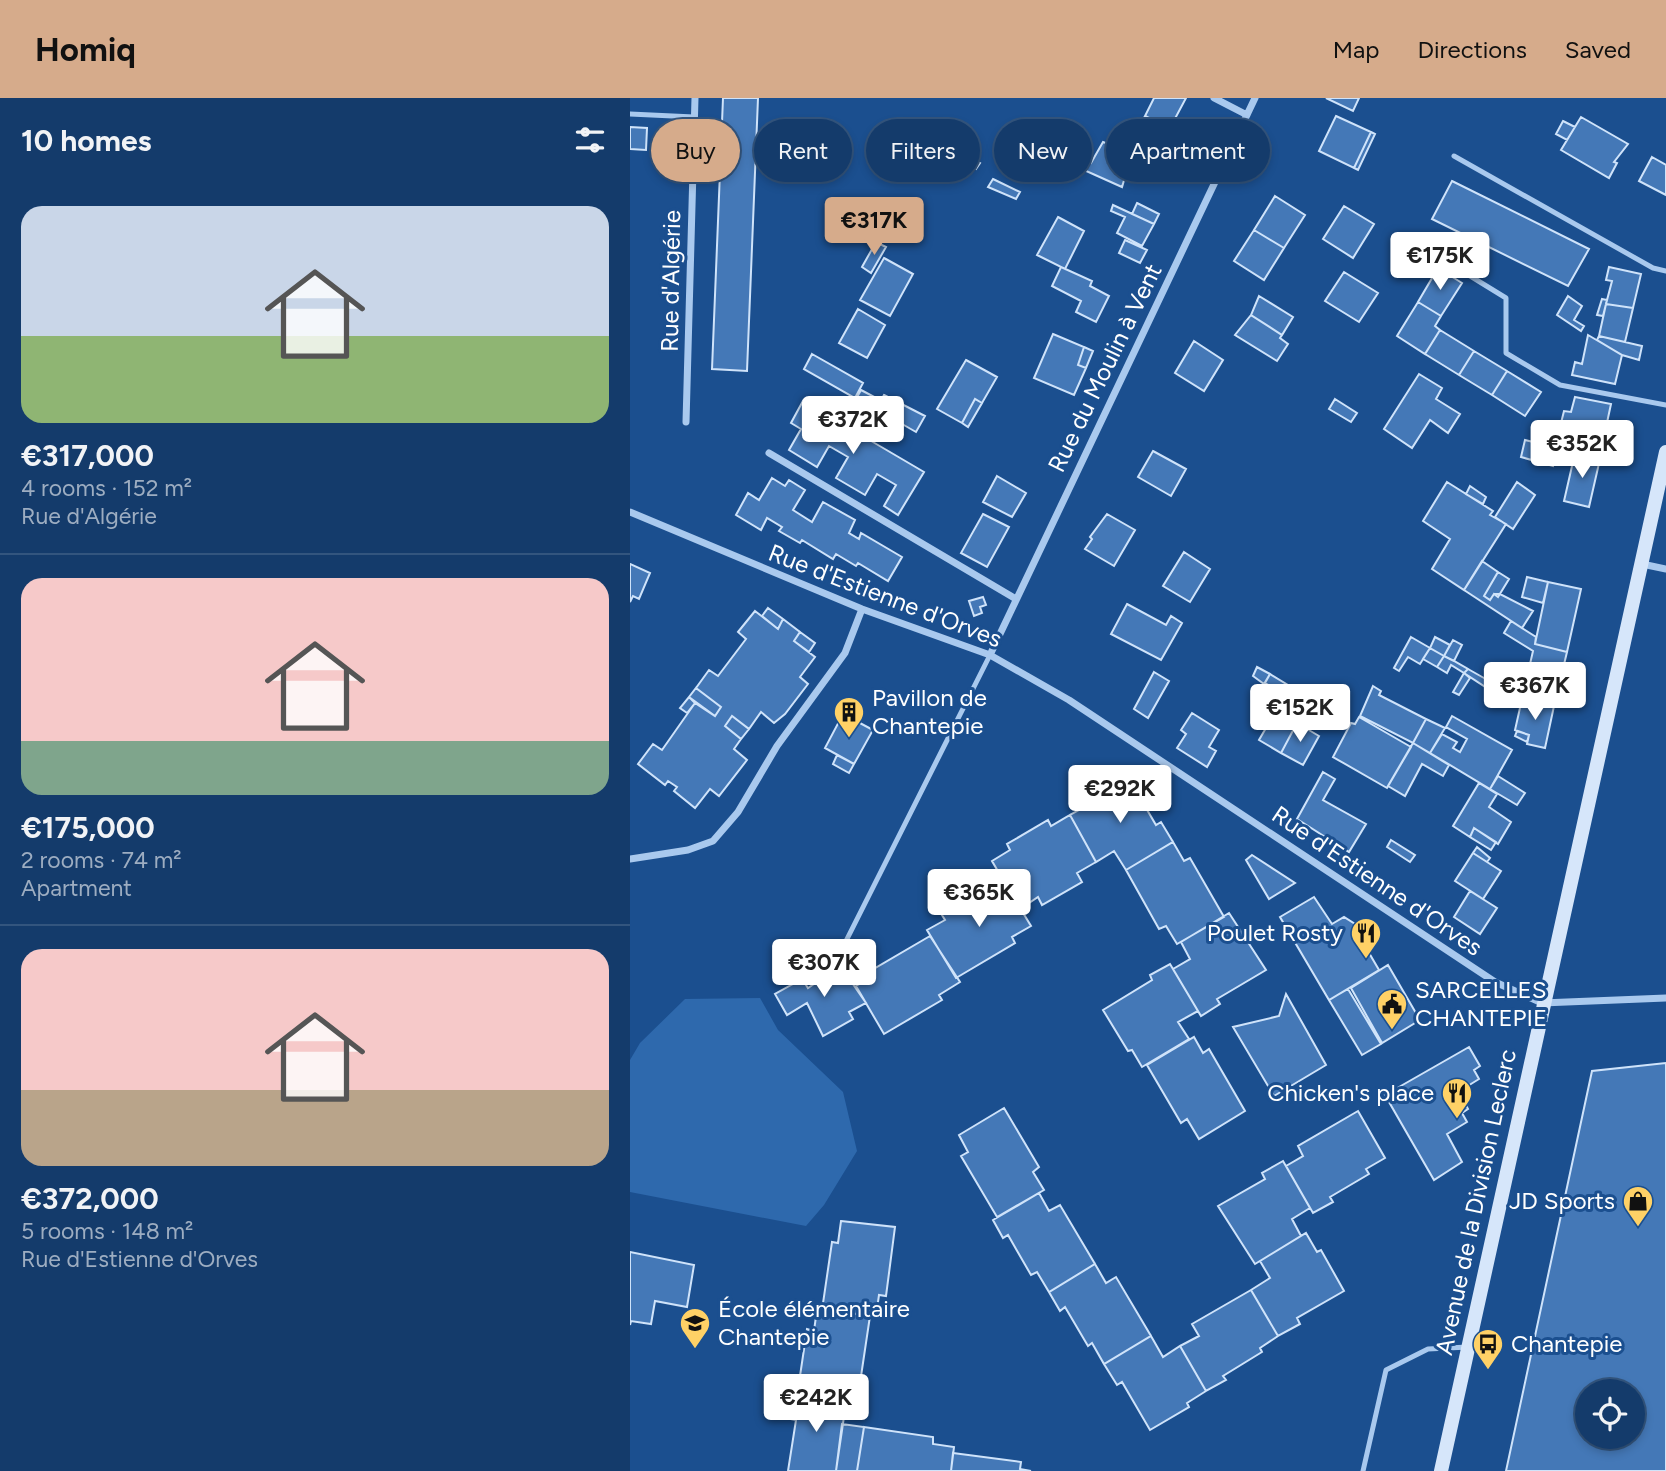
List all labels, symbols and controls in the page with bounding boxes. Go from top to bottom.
text: Homiq [35,30,136,69]
text: Map [1333,35,1379,64]
text: Directions [1417,35,1527,64]
text: Saved [1565,35,1631,64]
chip: Buy [651,119,740,182]
chip: Rent [754,119,852,182]
chip: Filters [866,119,980,182]
chip: New [994,119,1092,182]
chip: Apartment [1106,119,1270,182]
icon: filters [571,121,609,159]
text: 10 homes [21,122,152,159]
pin: €317K [825,198,923,257]
text: €317K [841,206,907,234]
street label: Rue d'Algérie [655,210,686,352]
pin: €175K [1391,232,1489,292]
text: €175K [1406,241,1474,269]
icon: home [252,251,378,377]
street label: Rue du Moulin à Vent [1042,259,1168,477]
pin: €372K [804,396,902,456]
text: €372K [818,405,888,433]
pin: €352K [1533,420,1631,480]
text: €352K [1547,429,1617,457]
text: €317,000 [21,437,154,474]
text: 4 rooms · 152 m² [21,474,192,502]
text: Rue d'Algérie [21,502,157,530]
street label: Rue d'Estienne d'Orves [765,538,1006,653]
icon: home [252,623,378,749]
pin: €367K [1486,662,1584,722]
text: €367K [1500,671,1570,699]
place label: Pavillon de Chantepie [872,683,987,740]
pin: €152K [1251,684,1349,744]
text: €152K [1266,693,1334,721]
building icon: Pavillon de Chantepie [832,695,866,739]
pin: €292K [1071,766,1169,825]
text: €292K [1084,774,1156,802]
street label: Rue d'Estienne d'Orves [1267,799,1488,962]
text: €175,000 [21,809,155,846]
text: 2 rooms · 74 m² [21,846,182,874]
pin: €365K [930,870,1028,929]
text: Apartment [21,874,132,902]
text: €365K [944,878,1014,906]
restaurant icon: Poulet Rosty [1349,916,1383,960]
place label: Poulet Rosty [1207,918,1343,947]
pin: €307K [775,940,873,999]
text: €307K [788,948,860,976]
place label: SARCELLES CHANTEPIE [1415,975,1547,1032]
public building icon: SARCELLES CHANTEPIE [1375,987,1409,1031]
icon: home [252,994,378,1120]
street label: Avenue de la Division Leclerc [1429,1046,1522,1357]
restaurant icon: Chicken's place [1440,1076,1474,1120]
place label: Chicken's place [1267,1078,1434,1107]
text: €372,000 [21,1180,159,1217]
shop icon: JD Sports [1621,1184,1655,1228]
place label: JD Sports [1509,1186,1615,1215]
text: 5 rooms · 148 m² [21,1217,193,1245]
text: Rue d'Estienne d'Orves [21,1245,258,1273]
place label: École élémentaire Chantepie [718,1294,910,1351]
school or university icon: École élémentaire Chantepie [678,1306,712,1350]
bus stop icon: Chantepie [1471,1327,1505,1371]
place label: Chantepie [1511,1329,1622,1358]
pin: €242K [767,1374,865,1434]
map controls [1575,1379,1645,1449]
button: locate [1575,1379,1645,1449]
text: €242K [780,1383,852,1411]

